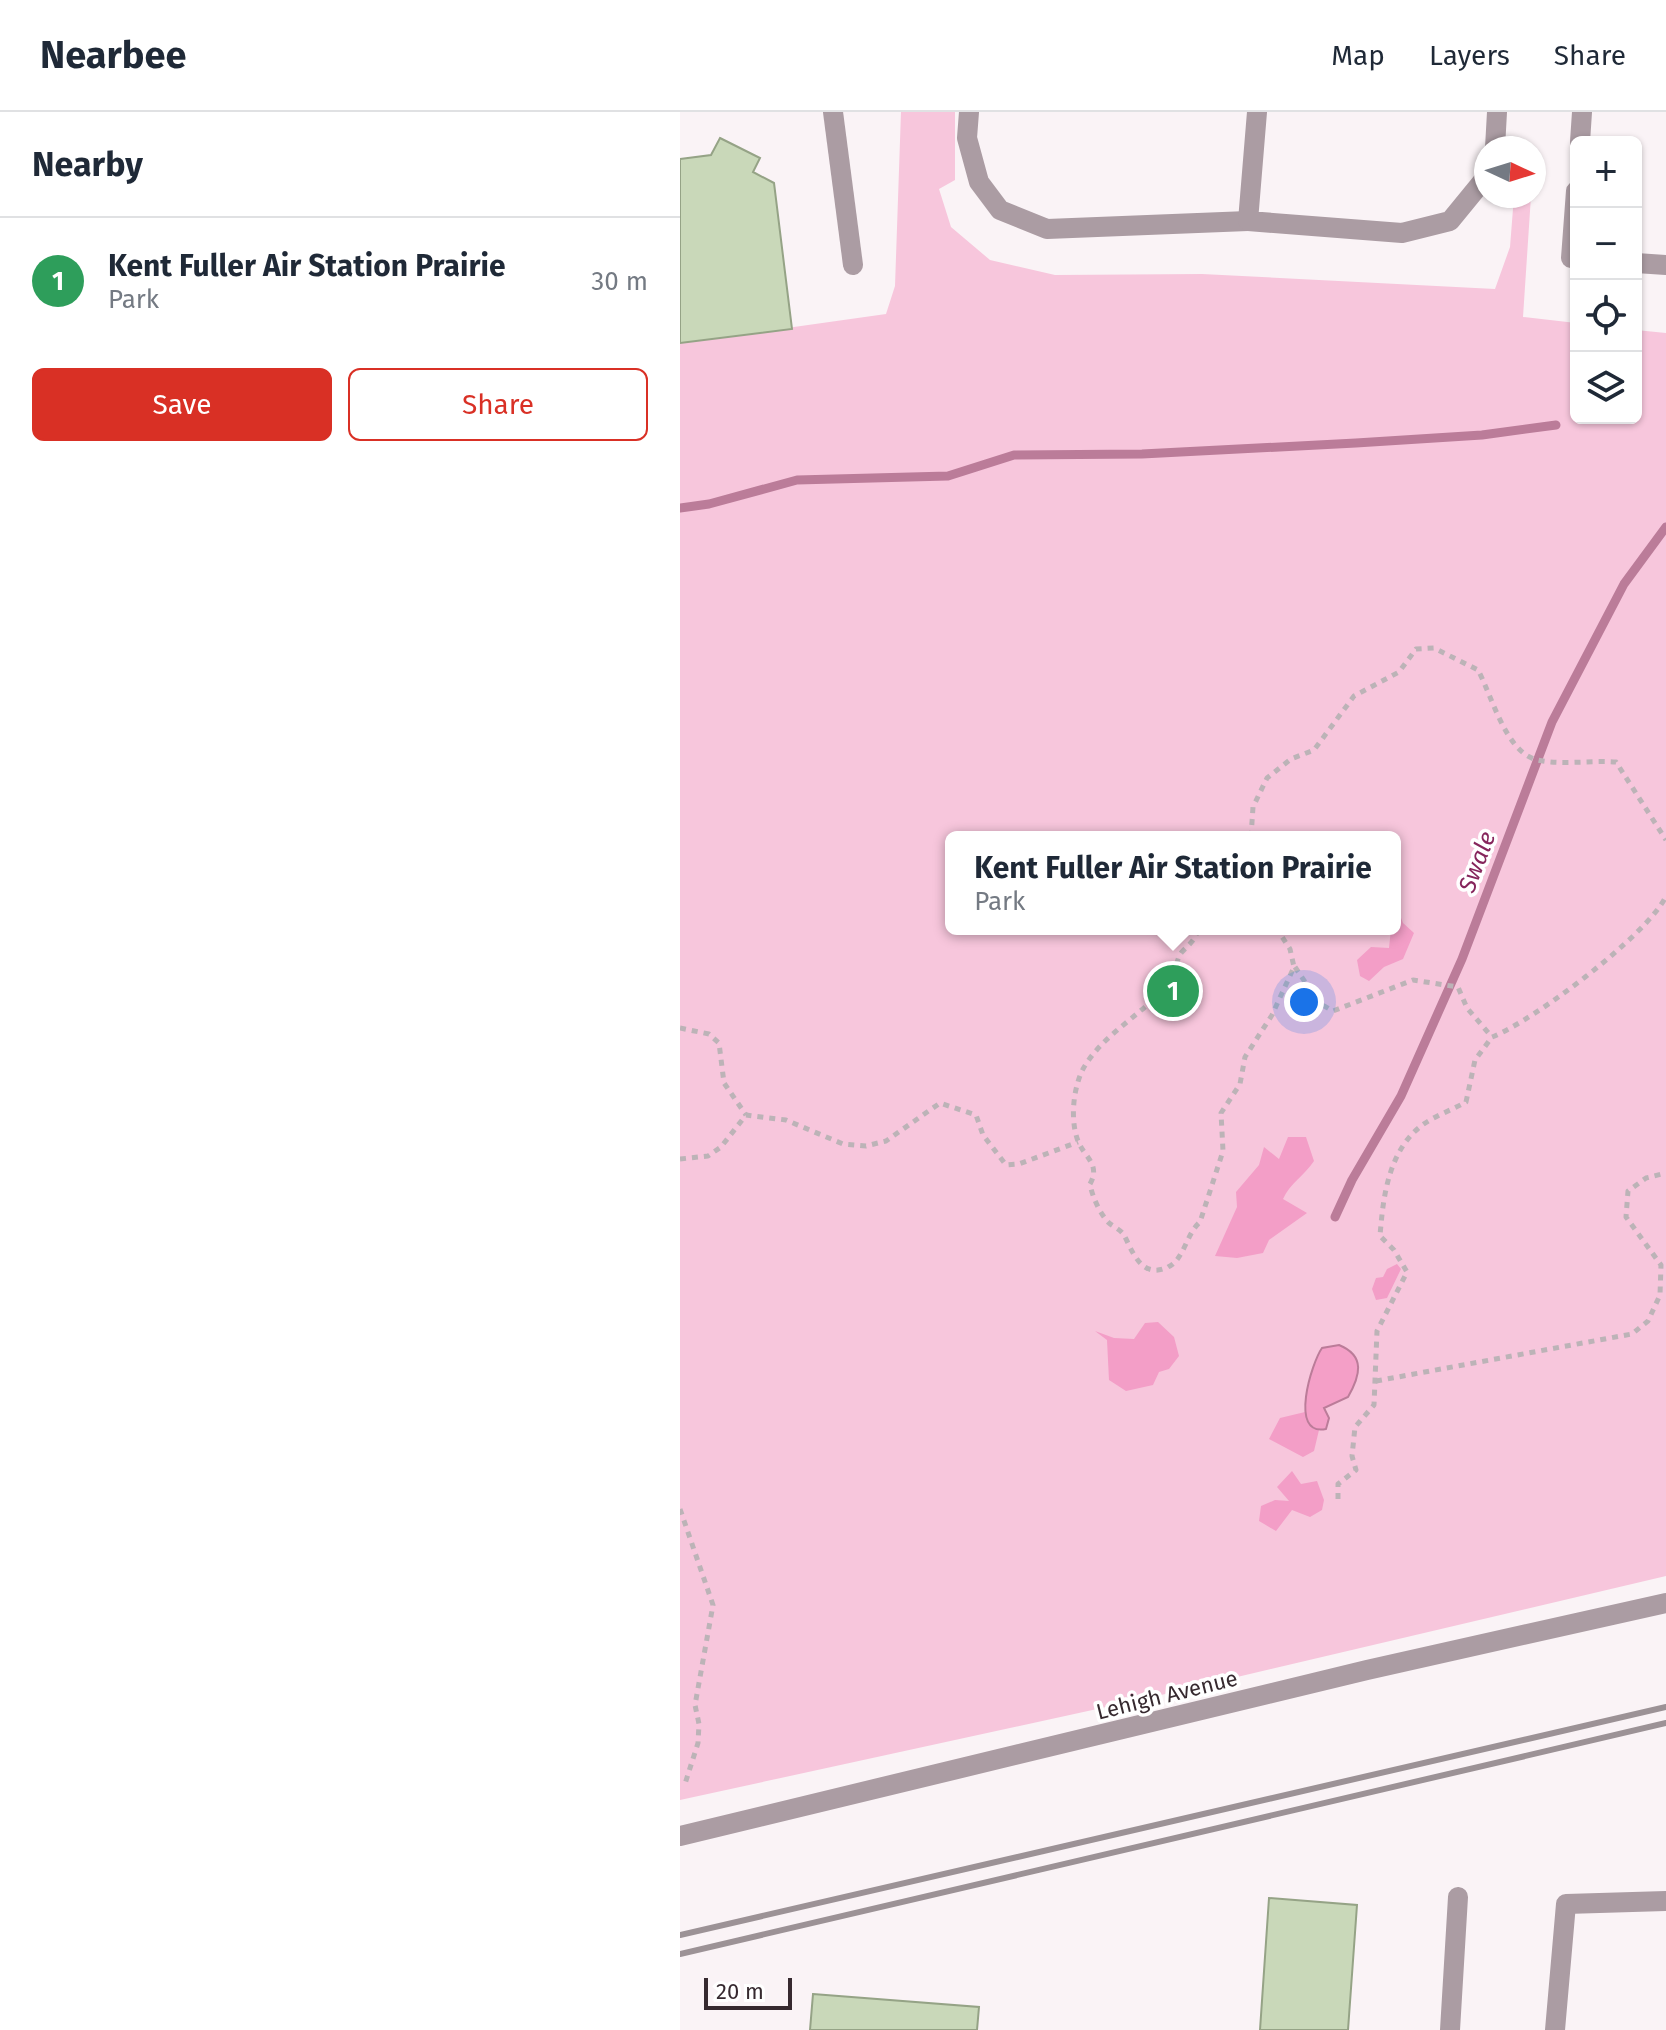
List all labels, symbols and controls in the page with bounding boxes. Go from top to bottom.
text: Nearbee [40,32,187,78]
text: Map [1331,39,1385,72]
text: Layers [1429,39,1510,72]
text: Share [1554,39,1626,72]
north arrow [1474,136,1546,208]
map controls [1570,136,1642,424]
button: + [1570,136,1642,208]
text: Nearby [32,144,143,185]
button: − [1570,208,1642,280]
text: Kent Fuller Air Station Prairie [108,248,506,284]
text: 1 [52,266,64,297]
text: 30 m [591,266,648,297]
button: locate [1570,280,1642,352]
text: Park [108,284,159,315]
button: layers [1570,352,1642,424]
button: Save [32,368,332,441]
button: Share [348,368,648,441]
water label: Swale [1452,828,1501,897]
popup [945,831,1401,935]
text: Kent Fuller Air Station Prairie [974,850,1372,886]
text: Park [974,886,1025,917]
pin: 1 [1147,961,1199,1021]
your location [1284,982,1324,1022]
street label: Lehigh Avenue [1094,1664,1240,1726]
scale bar [704,1974,792,2010]
text: 20 m [716,1978,764,2005]

